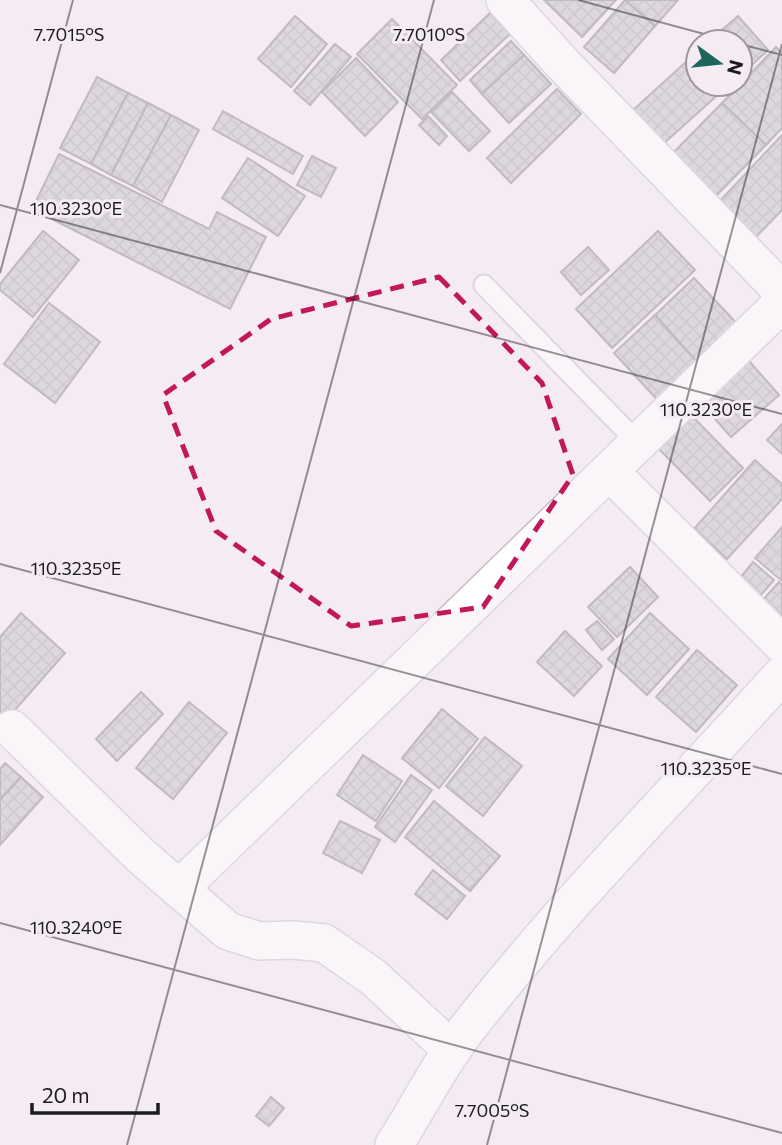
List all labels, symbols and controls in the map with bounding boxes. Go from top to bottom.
text: 7.7015°S [34,23,104,45]
text: 7.7010°S [393,23,465,45]
north arrow [684,28,754,98]
text: N [723,58,749,77]
text: 110.3230°E [30,197,122,219]
text: 110.3230°E [660,398,752,420]
text: 110.3235°E [30,557,122,579]
text: 110.3235°E [660,757,752,779]
text: 110.3240°E [30,916,122,938]
scale bar [32,1072,158,1116]
text: 20 m [42,1082,90,1107]
text: 7.7005°S [455,1099,529,1121]

